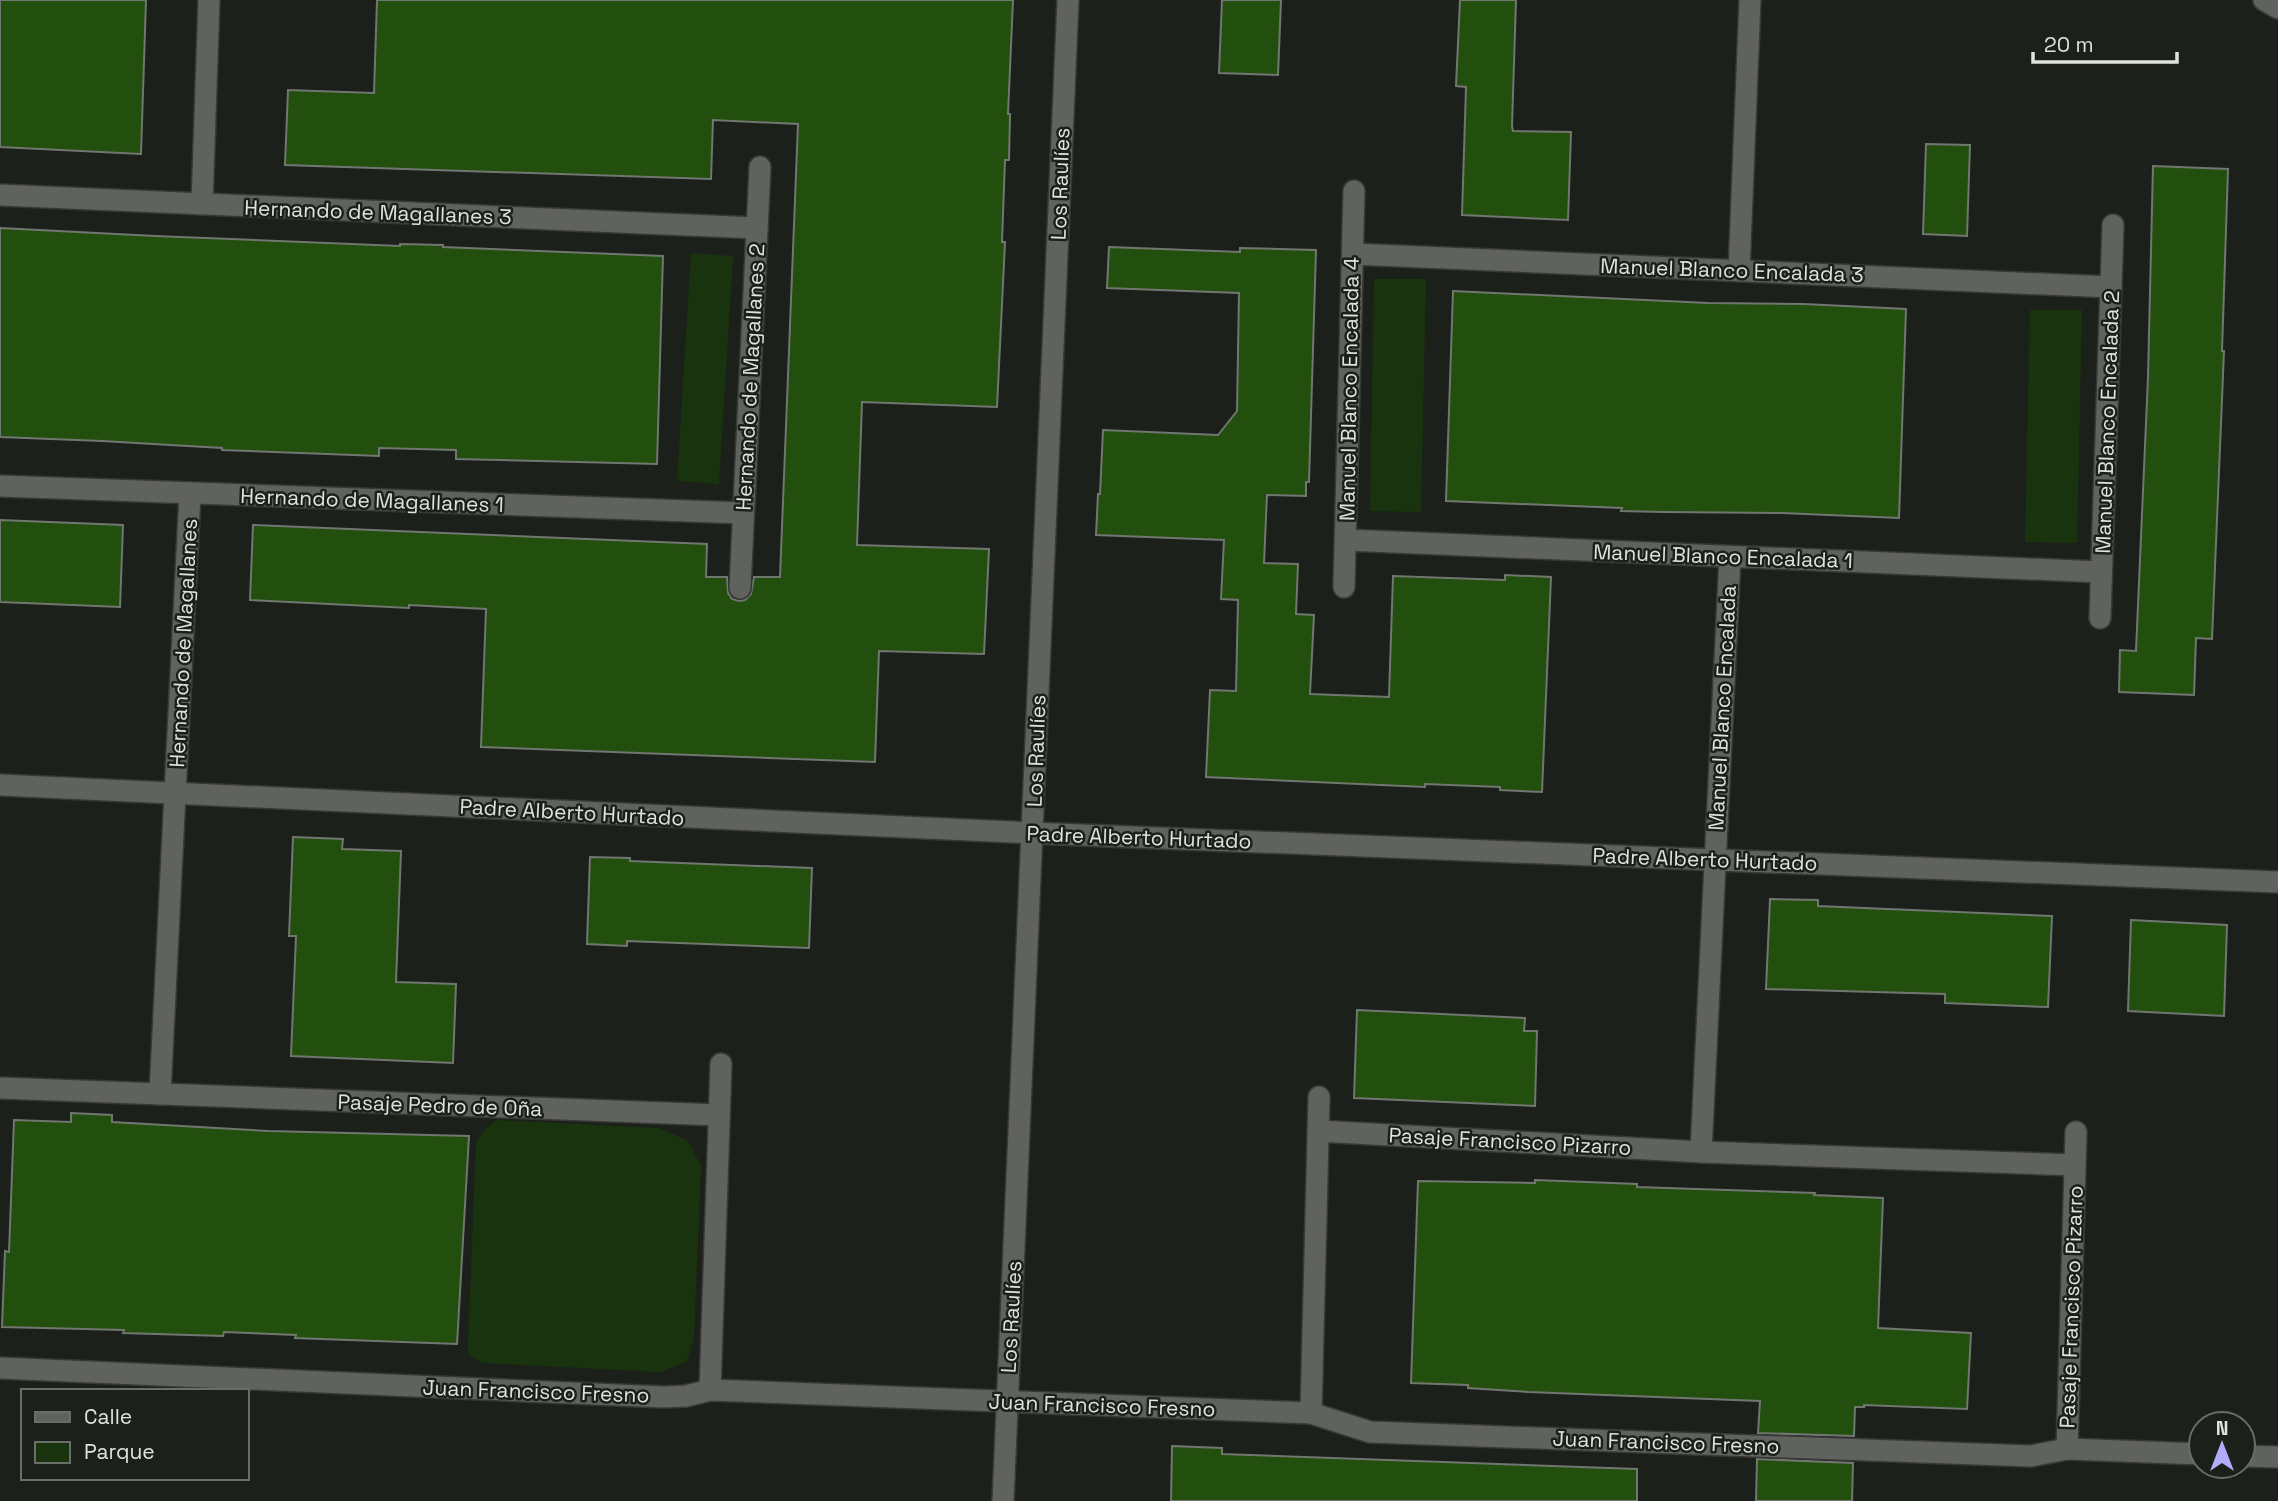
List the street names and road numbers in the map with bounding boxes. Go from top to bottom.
street label: Los Raulíes [1045,127,1075,241]
street label: Hernando de Magallanes 3 [244,194,512,230]
street label: Hernando de Magallanes 2 [730,243,770,511]
street label: Manuel Blanco Encalada 3 [1600,252,1864,288]
street label: Manuel Blanco Encalada 4 [1333,257,1365,521]
street label: Manuel Blanco Encalada 2 [2089,290,2125,554]
street label: Hernando de Magallanes 1 [240,482,504,518]
street label: Hernando de Magallanes [163,518,203,768]
street label: Manuel Blanco Encalada 1 [1593,538,1853,574]
street label: Manuel Blanco Encalada [1702,585,1742,831]
street label: Los Raulíes [1021,694,1051,808]
street label: Padre Alberto Hurtado [459,793,685,831]
street label: Padre Alberto Hurtado [1026,820,1252,854]
street label: Padre Alberto Hurtado [1592,842,1818,876]
street label: Pasaje Pedro de Oña [337,1088,543,1122]
street label: Pasaje Francisco Pizarro [1388,1121,1632,1161]
street label: Pasaje Francisco Pizarro [2053,1185,2089,1429]
street label: Los Raulíes [995,1260,1027,1374]
street label: Juan Francisco Fresno [422,1374,650,1408]
street label: Juan Francisco Fresno [988,1388,1216,1422]
street label: Juan Francisco Fresno [1552,1425,1780,1459]

